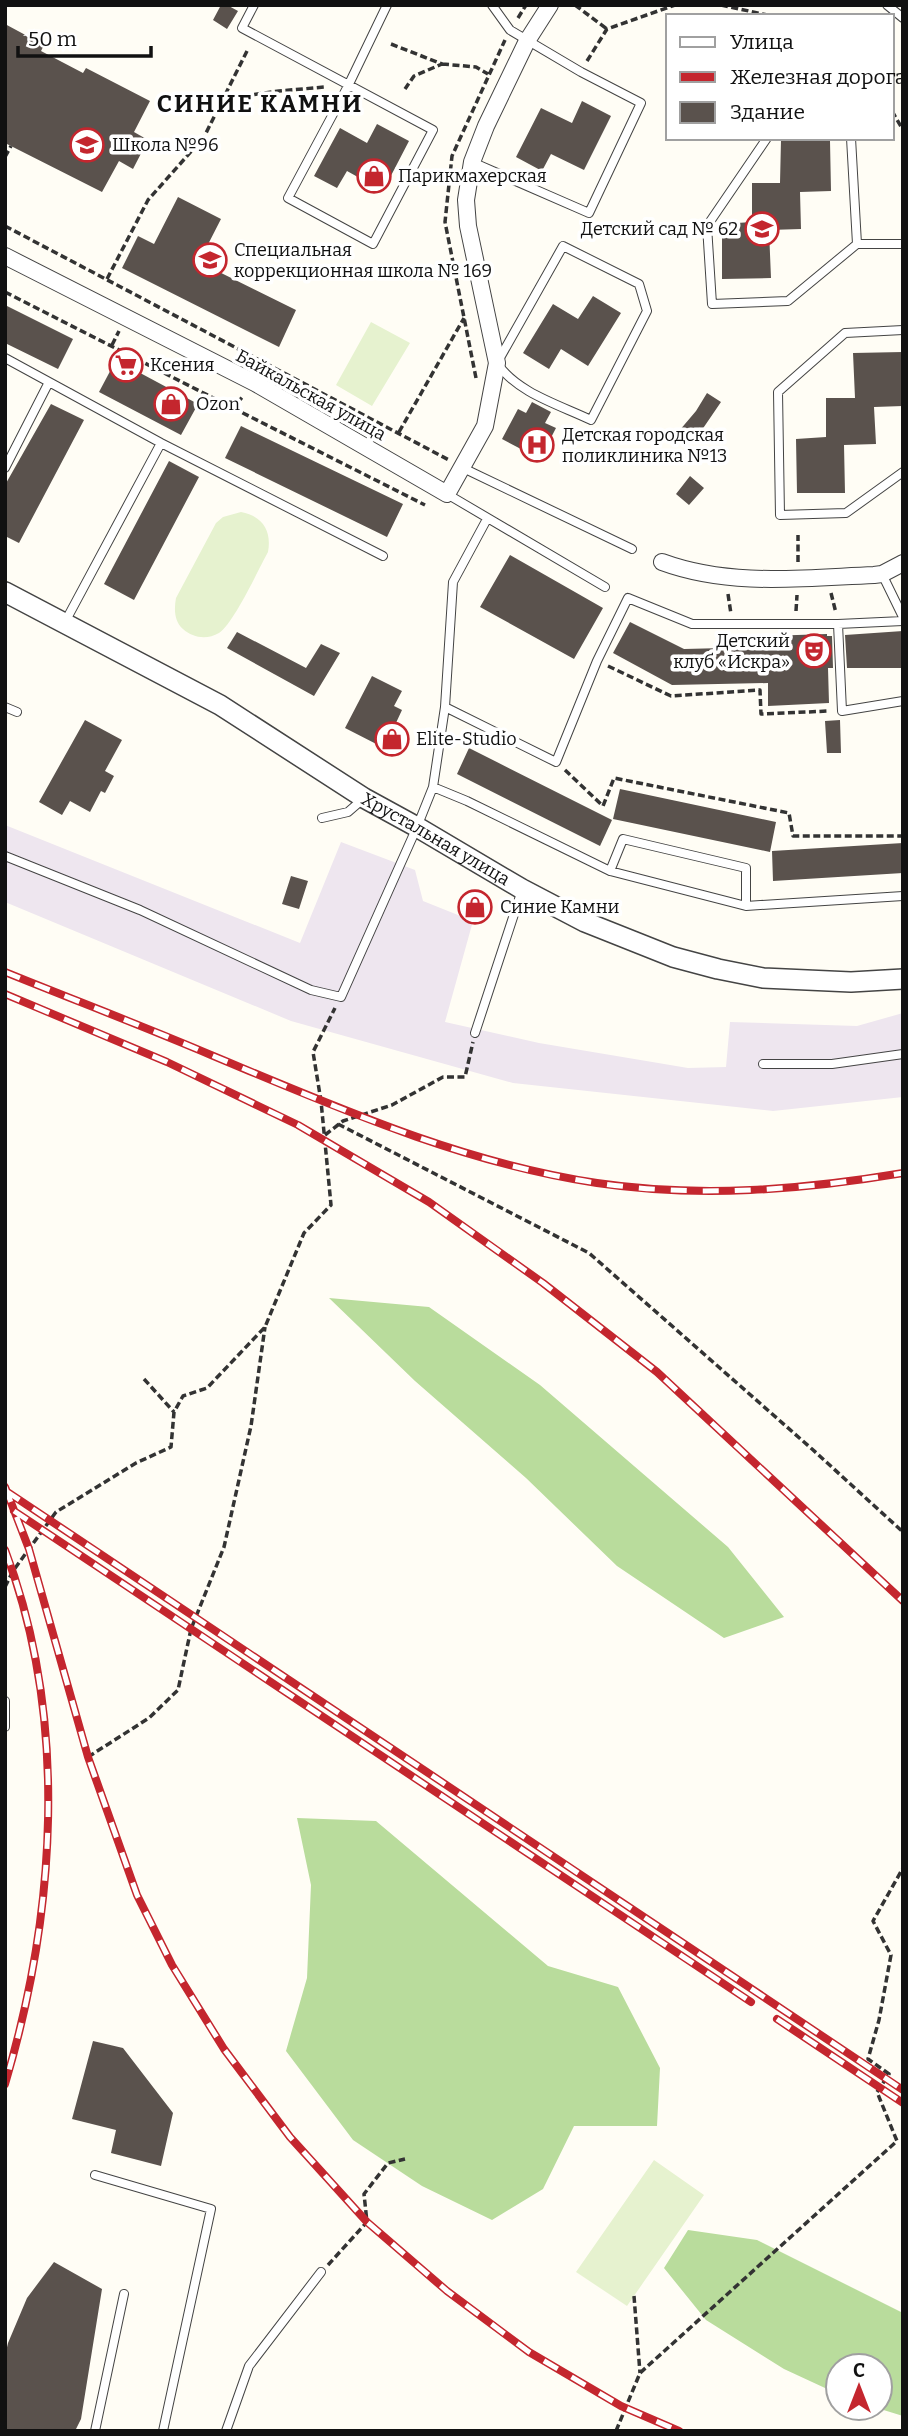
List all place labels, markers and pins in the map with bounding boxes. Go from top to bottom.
school or university icon: Школа №96 [68,126,106,164]
place label: Школа №96 [112,134,218,156]
shop icon: Парикмахерская [355,157,393,195]
place label: Парикмахерская [398,165,547,187]
school or university icon: Детский сад № 62 [743,210,781,248]
place label: Детский сад № 62 [581,218,738,240]
place label: Специальная коррекционная школа № 169 [234,239,492,282]
school or university icon: Специальная коррекционная школа № 169 [191,241,229,279]
supermarket icon: Ксения [107,346,145,384]
place label: Ксения [150,354,215,376]
shop icon: Ozon [152,385,190,423]
place label: Ozon [196,393,240,415]
place label: Детская городская поликлиника №13 [562,424,727,467]
hospital icon: Детская городская поликлиника №13 [518,426,556,464]
place label: Детский клуб «Искра» [673,630,790,673]
theatre icon: Детский клуб «Искра» [795,632,833,670]
shop icon: Elite-Studio [373,720,411,758]
place label: Elite-Studio [416,728,517,750]
shop icon: Синие Камни [456,888,494,926]
place label: Синие Камни [500,896,620,918]

